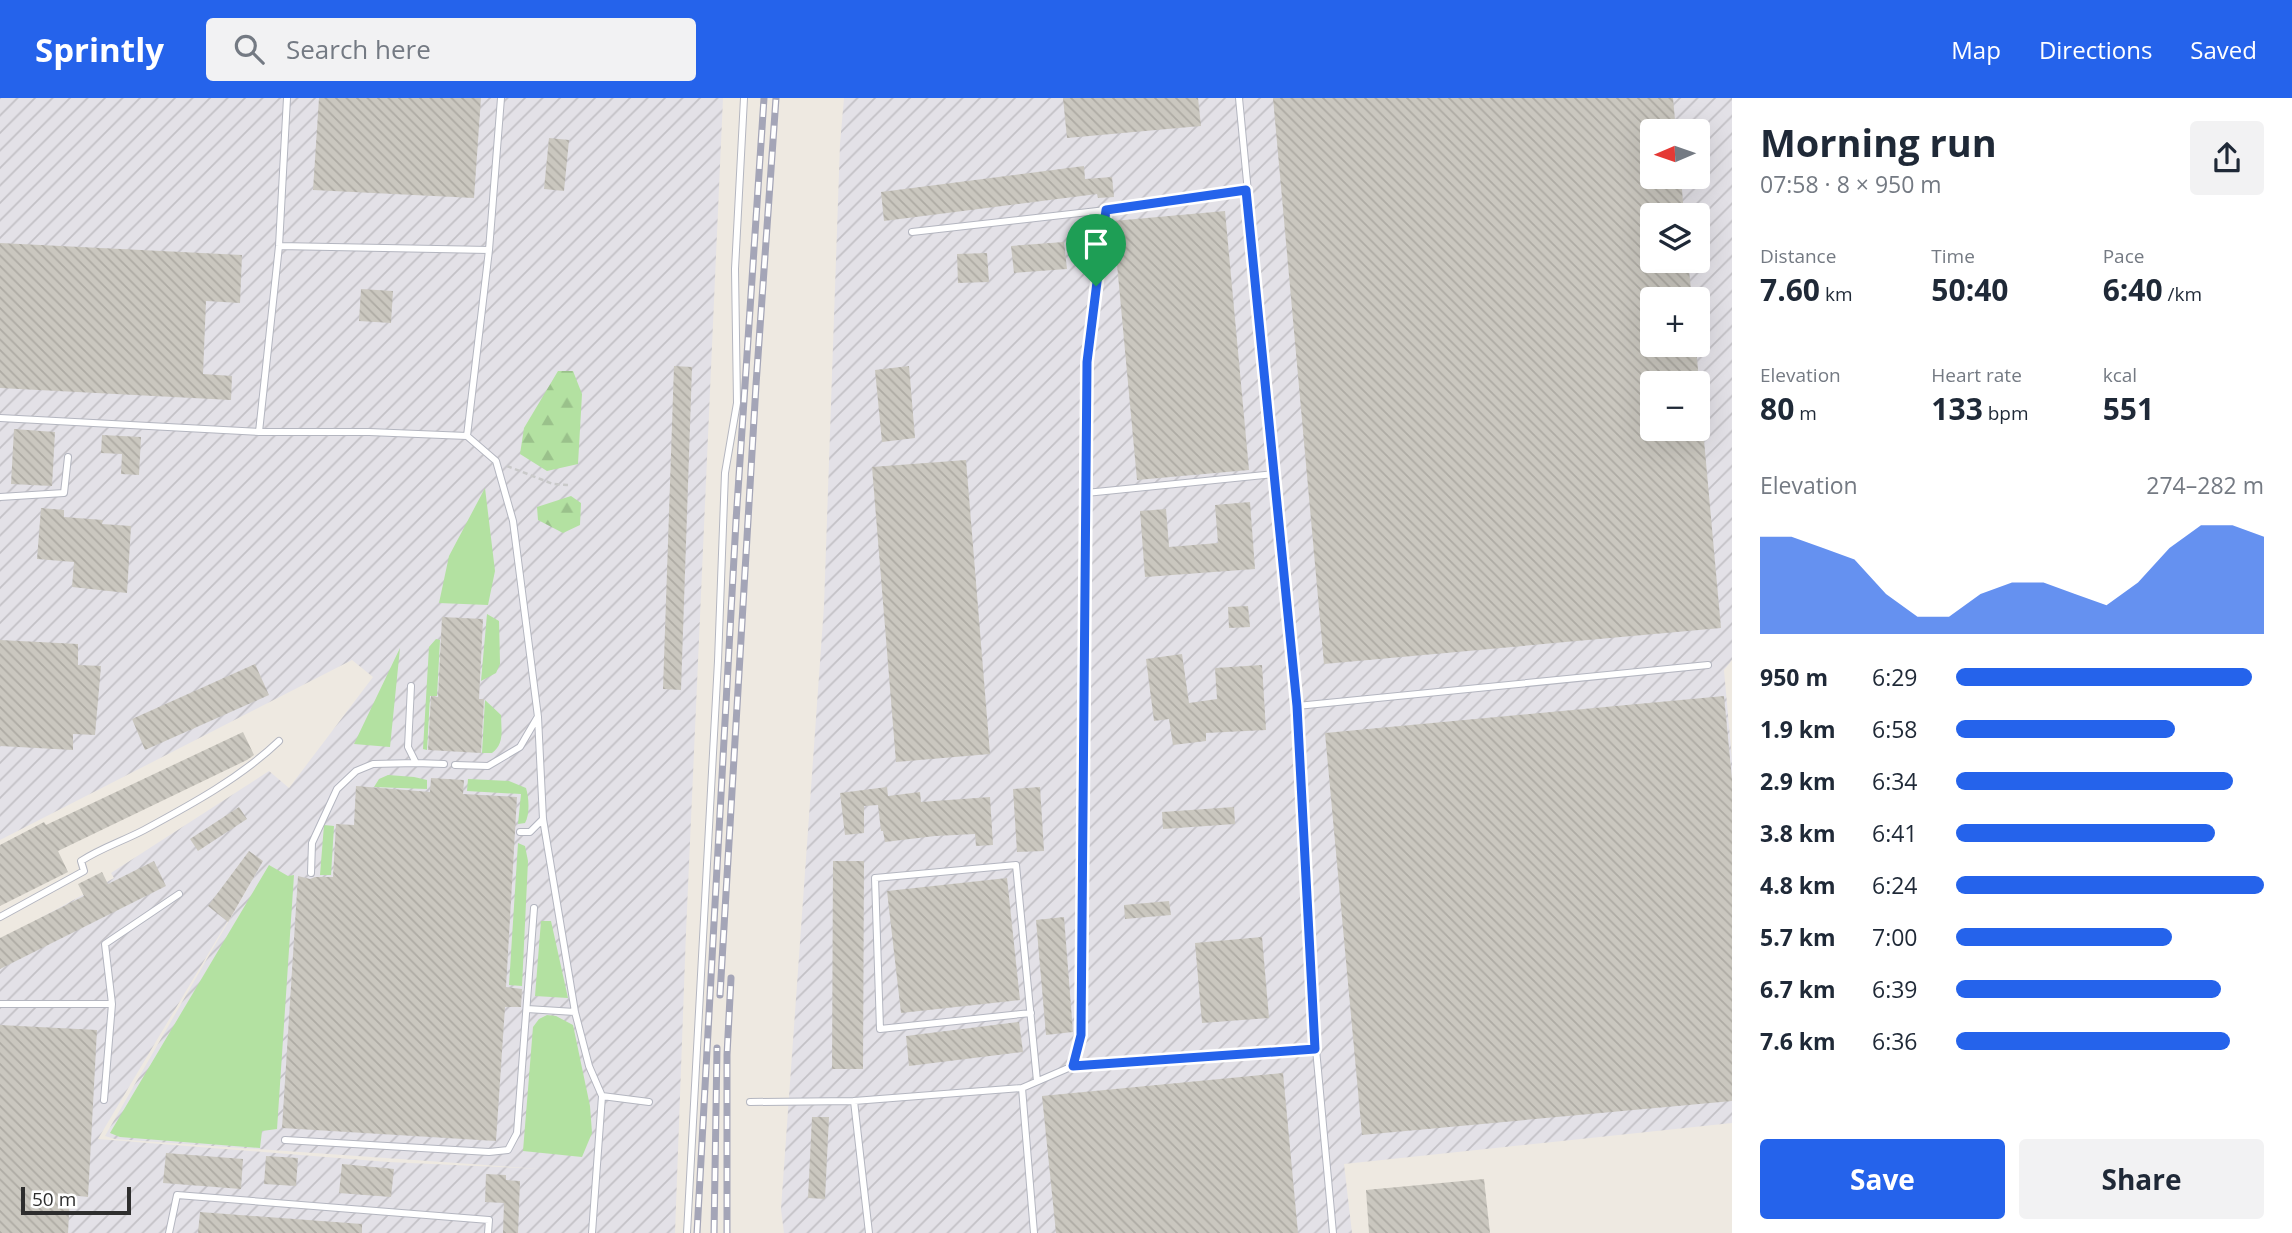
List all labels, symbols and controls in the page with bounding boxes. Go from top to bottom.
search box [206,18,696,81]
text: Sprintly [35,27,164,72]
icon: search [230,30,268,68]
text: Search here [286,31,431,67]
text: Map [1951,33,2001,66]
text: Directions [2039,33,2152,66]
text: Saved [2190,33,2257,66]
text: Morning run [1760,116,1997,168]
north arrow [1640,119,1710,189]
map controls [1640,119,1710,441]
button: share [2190,121,2264,195]
text: 07:58 · 8 × 950 m [1760,168,1942,200]
button: layers [1640,203,1710,273]
pin [1066,214,1126,286]
icon: arrive [1077,225,1115,263]
text: Distance [1760,243,1836,269]
text: Time [1931,243,1975,269]
text: Pace [2103,243,2144,269]
text: 7.60 [1760,269,1820,310]
text: 50:40 [1931,269,2009,310]
text: 6:40 [2103,269,2163,310]
text: km [1820,281,1853,307]
text: /km [2163,281,2202,307]
button: + [1640,287,1710,357]
text: Elevation [1760,362,1841,388]
text: Heart rate [1931,362,2022,388]
text: kcal [2103,362,2137,388]
button: − [1640,371,1710,441]
text: 80 [1760,388,1794,429]
text: 133 [1931,388,1983,429]
text: 551 [2103,388,2154,429]
text: m [1794,400,1817,426]
text: bpm [1983,400,2029,426]
text: Elevation [1760,469,1858,501]
text: 274–282 m [2146,469,2264,501]
text: 950 m [1760,661,1828,693]
text: 6:29 [1872,661,1918,693]
text: 1.9 km [1760,713,1836,745]
text: 6:58 [1872,713,1918,745]
text: 2.9 km [1760,765,1836,797]
text: 6:34 [1872,765,1918,797]
text: 3.8 km [1760,817,1836,849]
text: 6:41 [1872,817,1918,849]
text: 4.8 km [1760,869,1836,901]
text: 6:24 [1872,869,1918,901]
text: 5.7 km [1760,921,1836,953]
text: 7:00 [1872,921,1918,953]
text: 6.7 km [1760,973,1836,1005]
text: 6:39 [1872,973,1918,1005]
text: 7.6 km [1760,1025,1836,1057]
text: 6:36 [1872,1025,1918,1057]
button: Save [1760,1139,2005,1219]
button: Share [2019,1139,2264,1219]
scale bar [21,1184,131,1216]
text: 50 m [32,1186,76,1212]

